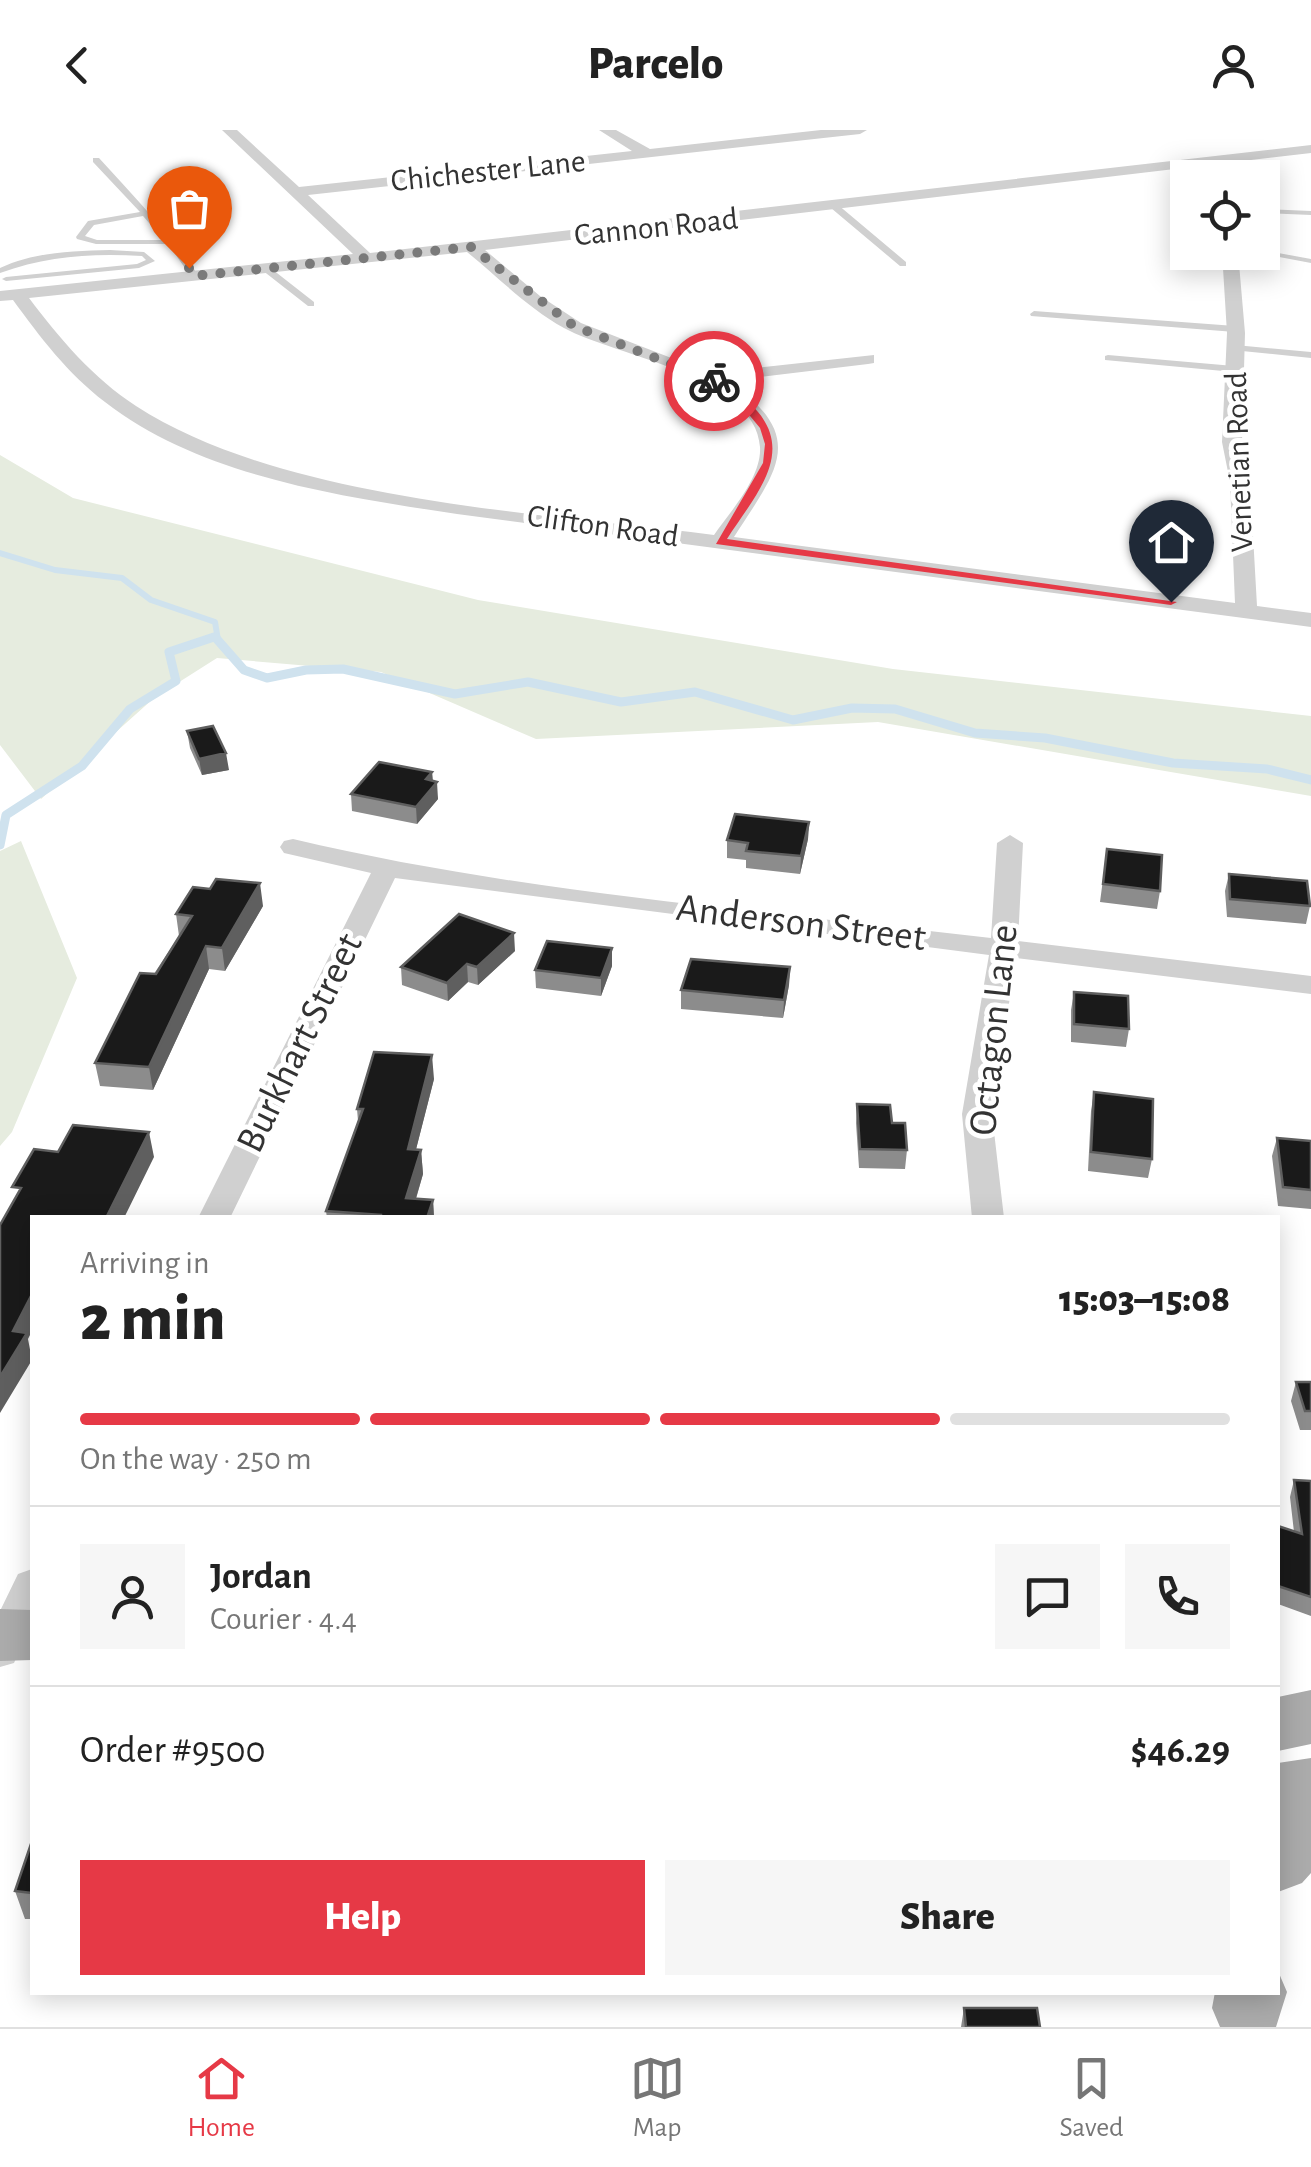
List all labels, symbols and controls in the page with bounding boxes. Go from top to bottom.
icon: back [50,38,105,93]
icon: person [1206,38,1261,93]
text: Parcelo [588,42,723,87]
street label: Chichester Lane [389,145,587,197]
map controls [1170,160,1280,270]
button: locate [1170,160,1280,270]
pin [147,166,232,269]
icon: bag [162,181,217,236]
street label: Cannon Road [572,202,740,252]
courier [664,331,764,431]
icon: bike [687,354,742,409]
street label: Venetian Road [1220,371,1258,553]
street label: Clifton Road [525,500,681,552]
pin [1129,500,1214,603]
icon: home [1144,515,1199,570]
street label: Anderson Street [674,888,928,958]
street label: Octagon Lane [963,923,1025,1137]
street label: Burkhart Street [230,927,370,1159]
text: Arriving in [80,1247,209,1279]
text: 15:03–15:08 [1059,1281,1230,1319]
text: 2 min [80,1287,226,1352]
text: On the way · 250 m [80,1443,312,1475]
button: person [80,1544,185,1649]
button: chat [995,1544,1100,1649]
button: phone [1125,1544,1230,1649]
text: Jordan [210,1558,312,1596]
text: Courier · 4.4 [210,1603,357,1635]
text: Order #9500 [80,1732,266,1770]
text: $46.29 [1130,1732,1230,1770]
button: Help [80,1860,645,1975]
button: Share [665,1860,1230,1975]
tab: Home [187,2051,255,2145]
tab: Map [630,2051,685,2145]
tab: Saved [1059,2051,1124,2145]

